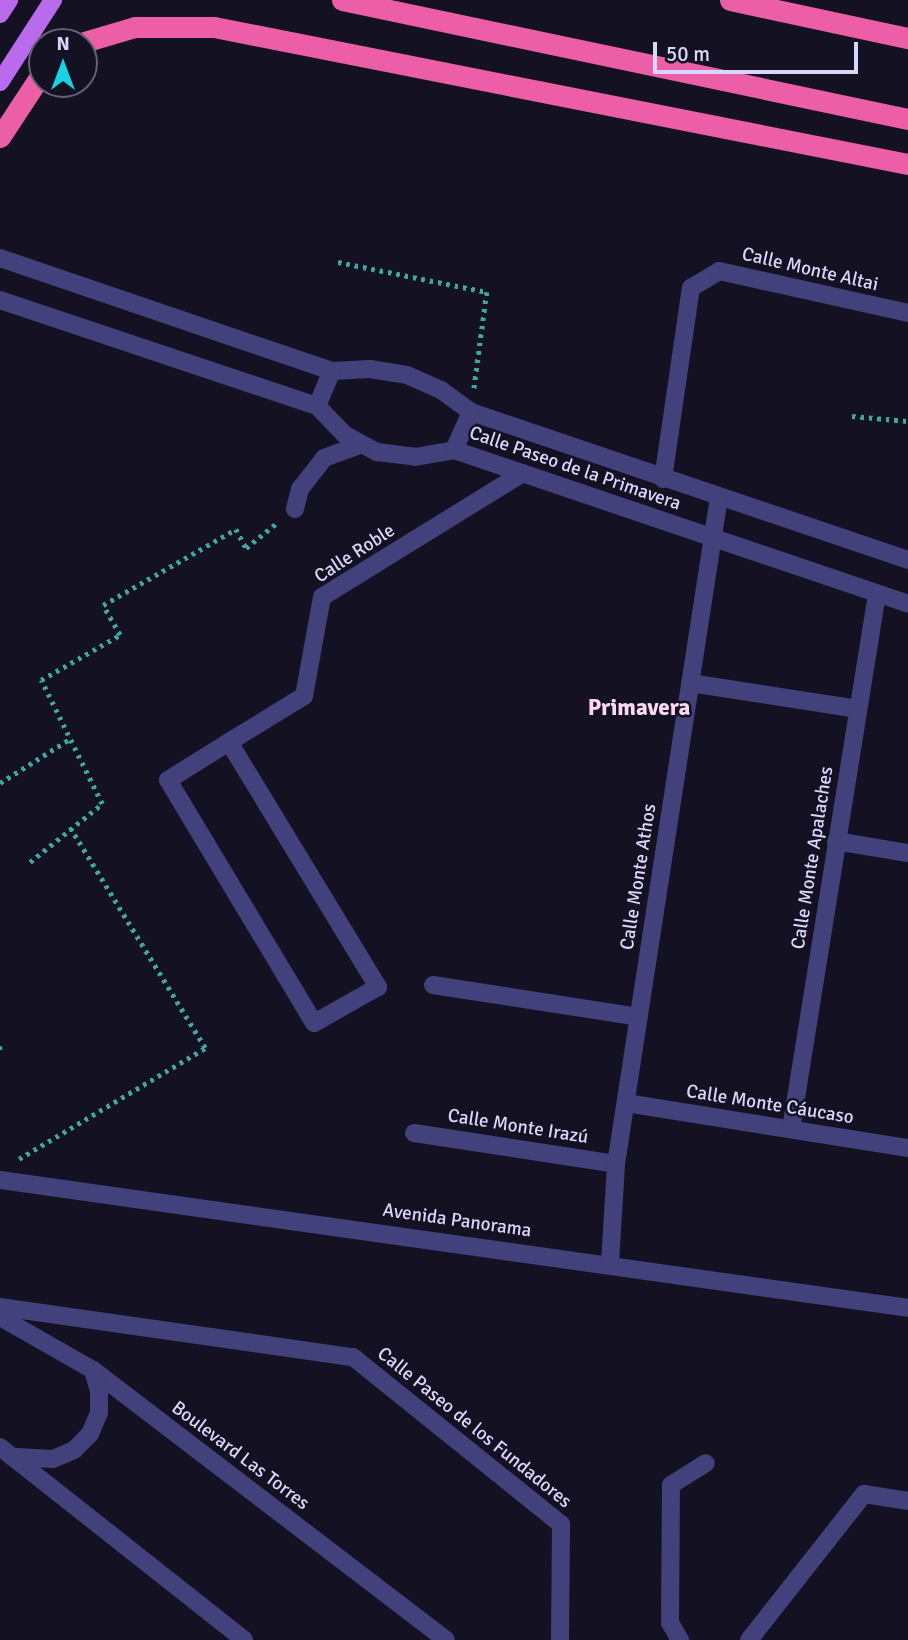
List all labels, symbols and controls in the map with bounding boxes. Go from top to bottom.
north arrow [28,28,98,98]
scale bar [656,28,861,72]
text: N [56,32,70,56]
text: 50 m [666,41,710,67]
street label: Calle Monte Altai [740,243,880,297]
street label: Calle Paseo de la Primavera [466,422,684,516]
street label: Calle Roble [310,520,400,588]
district label: Primavera [588,694,690,722]
street label: Calle Monte Apalaches [787,765,839,951]
street label: Calle Monte Athos [616,802,662,952]
street label: Calle Monte Cáucaso [685,1080,855,1130]
street label: Calle Monte Irazú [446,1105,590,1149]
street label: Avenida Panorama [381,1199,533,1243]
street label: Calle Paseo de los Fundadores [372,1343,576,1513]
street label: Boulevard Las Torres [167,1397,313,1515]

